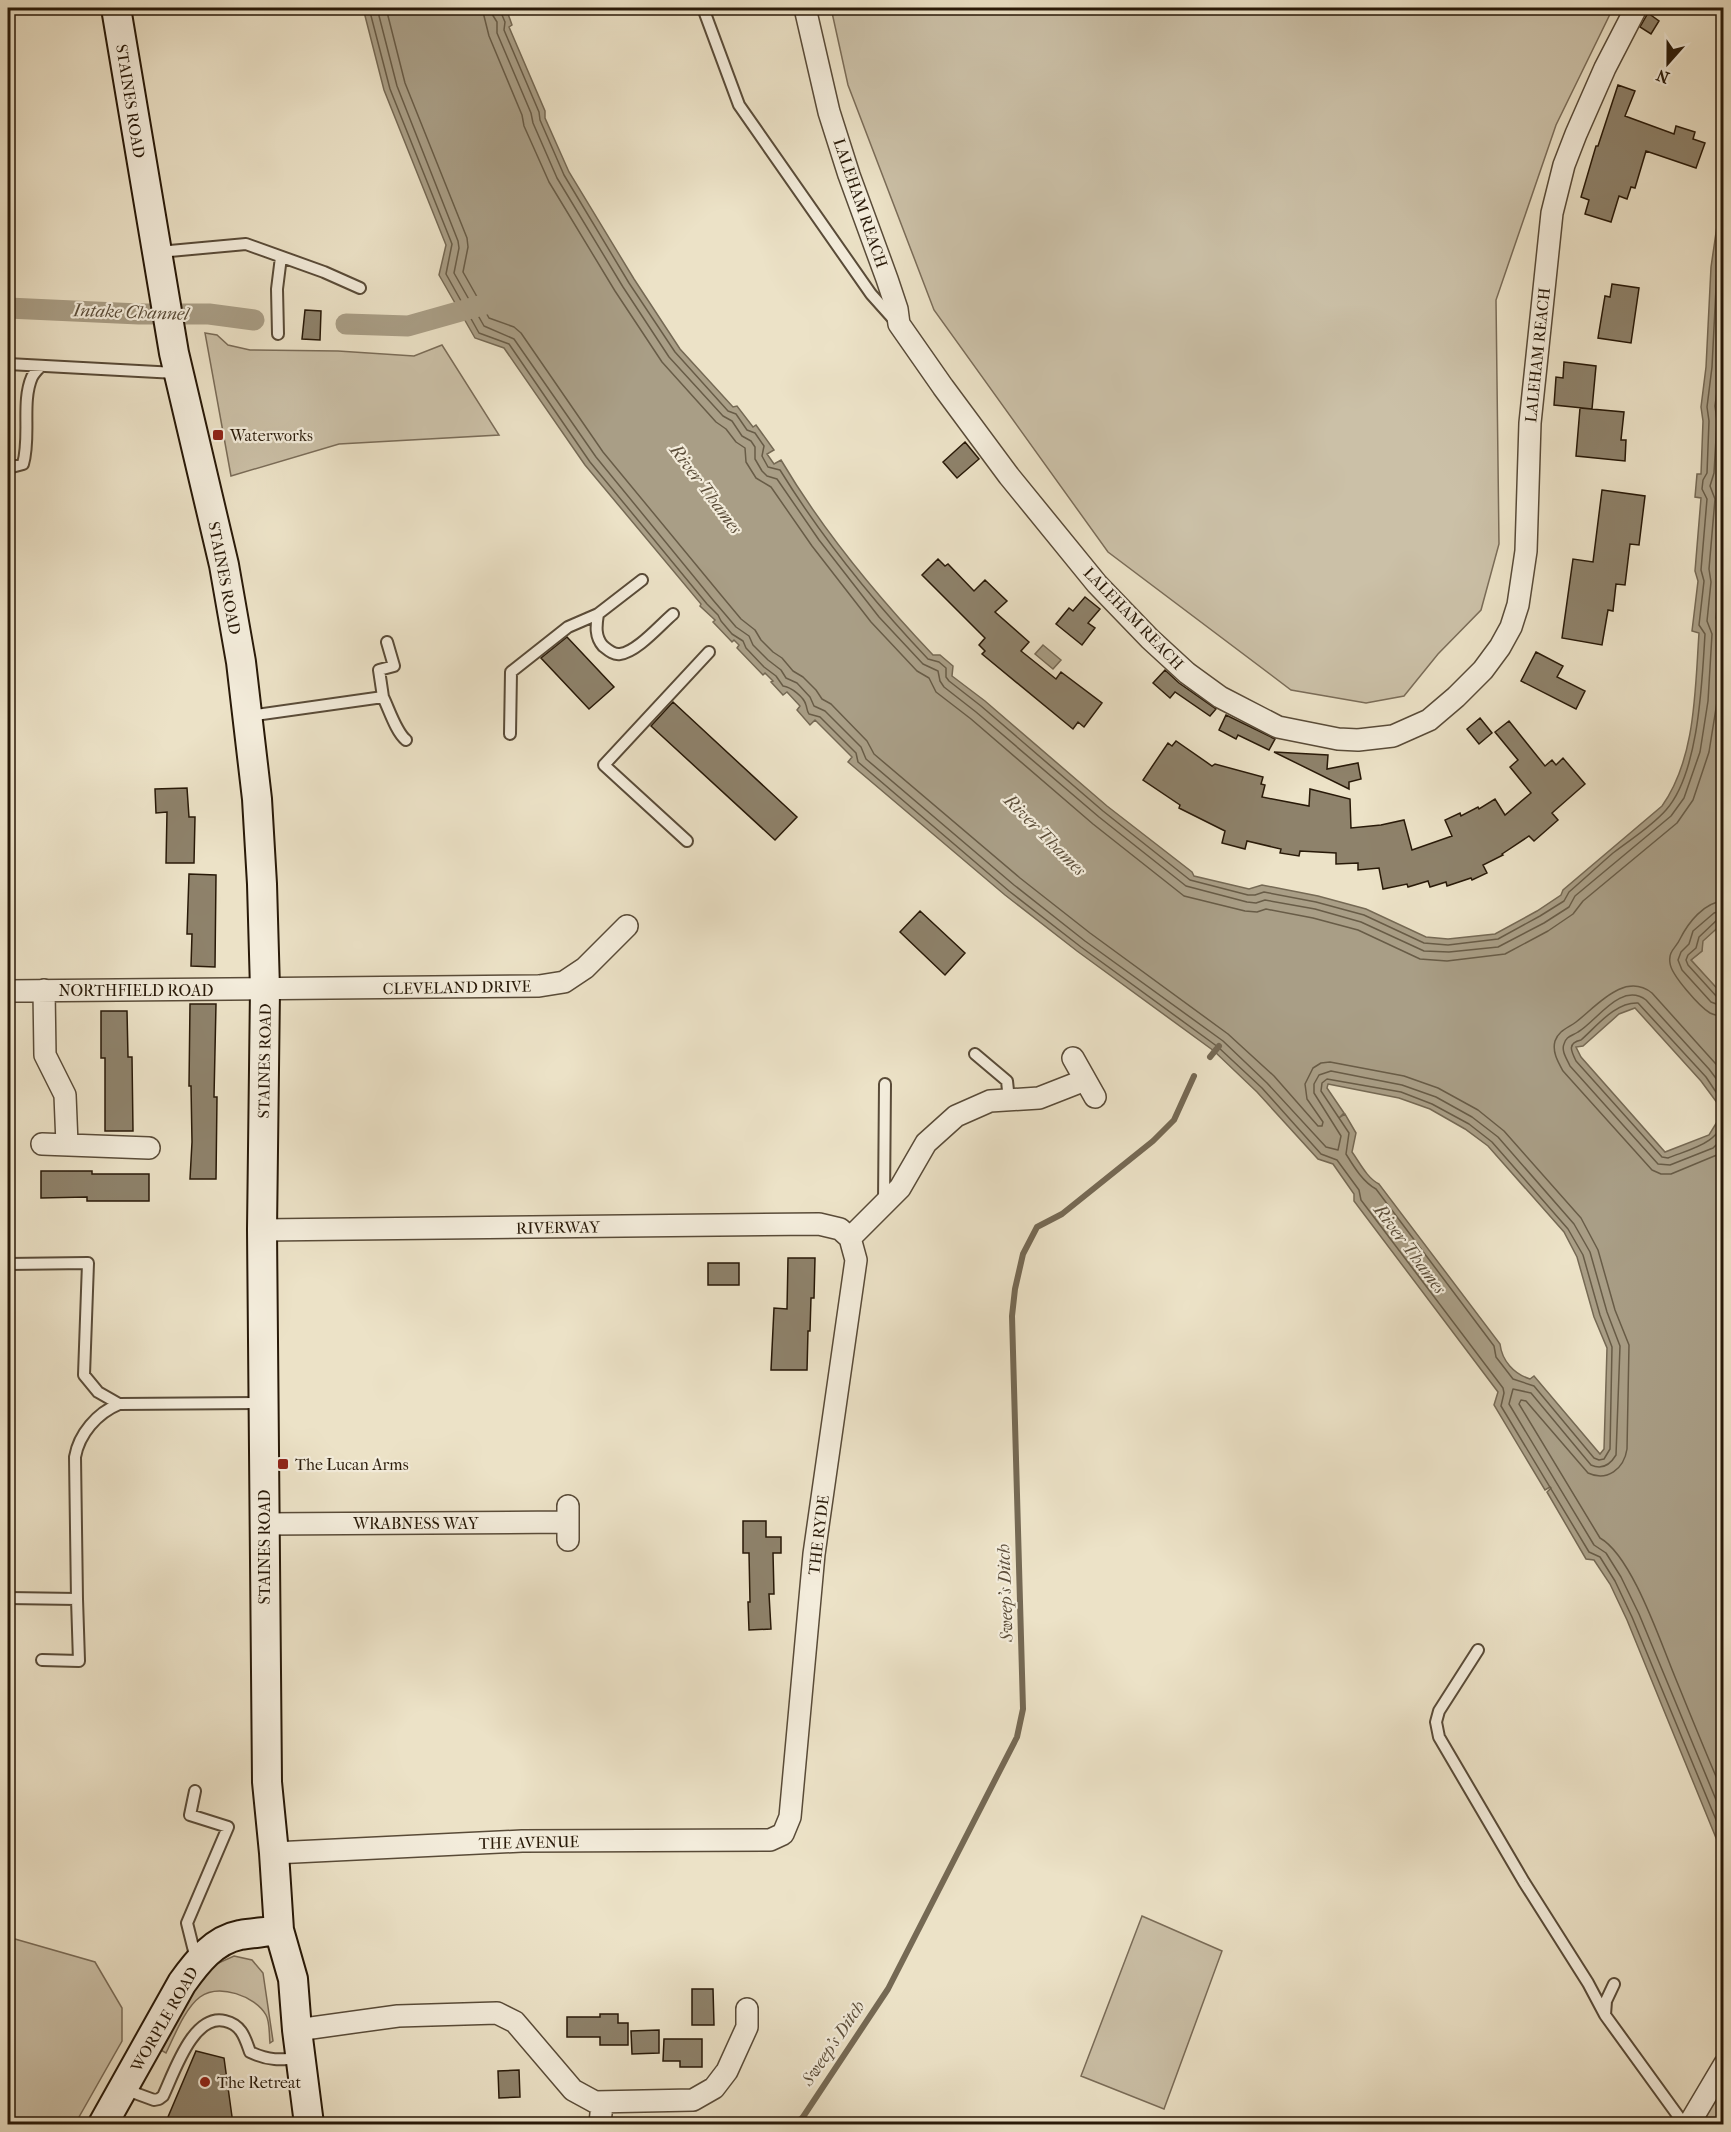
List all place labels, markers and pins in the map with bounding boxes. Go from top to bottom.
place label: Waterworks [229,426,313,445]
marker: Waterworks [211,428,225,442]
place label: The Lucan Arms [295,1455,409,1474]
marker: The Lucan Arms [276,1457,290,1471]
place label: The Retreat [217,2073,301,2092]
marker: The Retreat [198,2075,212,2089]

